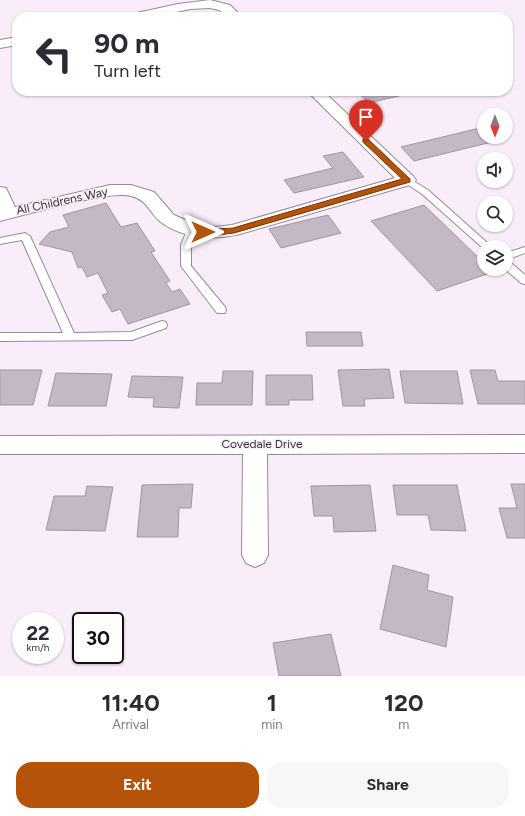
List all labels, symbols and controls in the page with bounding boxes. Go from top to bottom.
text: 90 m [94,26,159,60]
icon: left [28,28,80,80]
text: Turn left [94,60,161,82]
pin [349,100,383,141]
icon: arrive [355,106,377,128]
north arrow [477,108,513,144]
map controls [477,108,513,276]
button: sound [477,152,513,188]
street label: All Childrens Way [15,184,110,218]
button: search [477,196,513,232]
position arrow [182,211,224,253]
button: layers [477,240,513,276]
street label: Covedale Drive [221,437,303,451]
speed limit sign: 30 [72,612,124,664]
text: 22 [26,621,50,645]
text: km/h [27,641,49,654]
text: 11:40 [101,688,160,717]
text: 1 [267,688,277,717]
text: 120 [384,688,424,717]
text: Arrival [112,717,149,732]
text: min [261,717,282,732]
text: m [398,717,409,732]
button: Exit [16,762,259,808]
button: Share [267,762,509,808]

